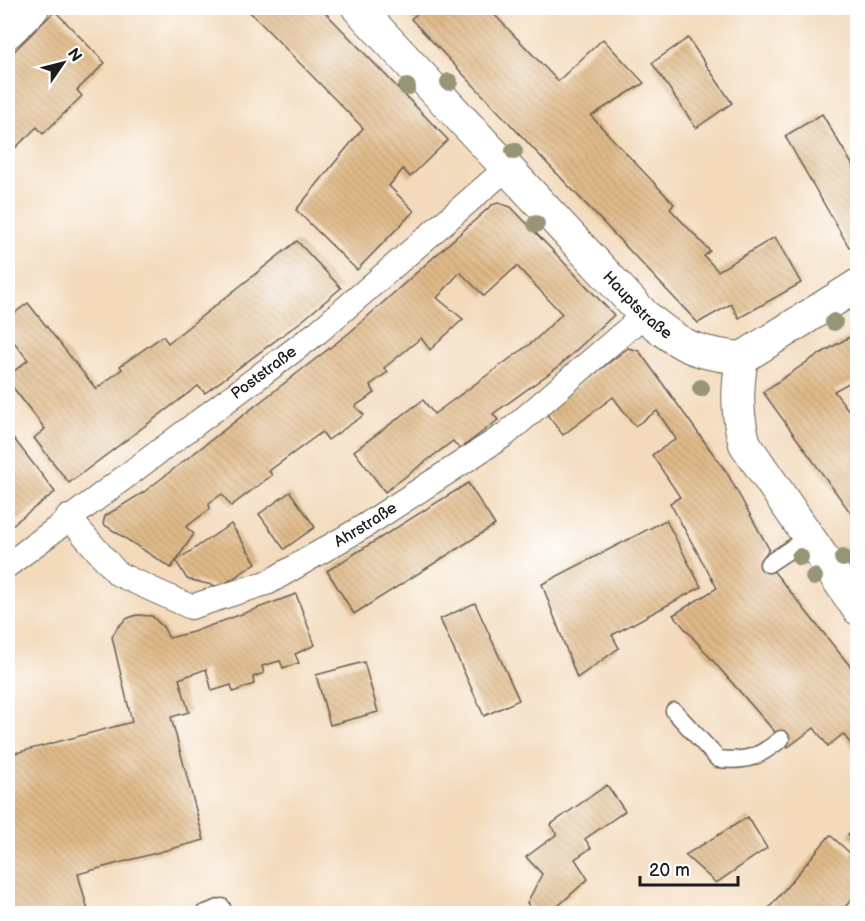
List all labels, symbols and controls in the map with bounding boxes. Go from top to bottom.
north arrow [33,33,93,93]
text: N [63,45,85,66]
street label: Hauptstraße [599,267,676,344]
street label: Poststraße [227,342,301,403]
street label: Ahrstraße [331,498,401,551]
scale bar [640,849,738,887]
text: 20 m [649,860,690,881]

